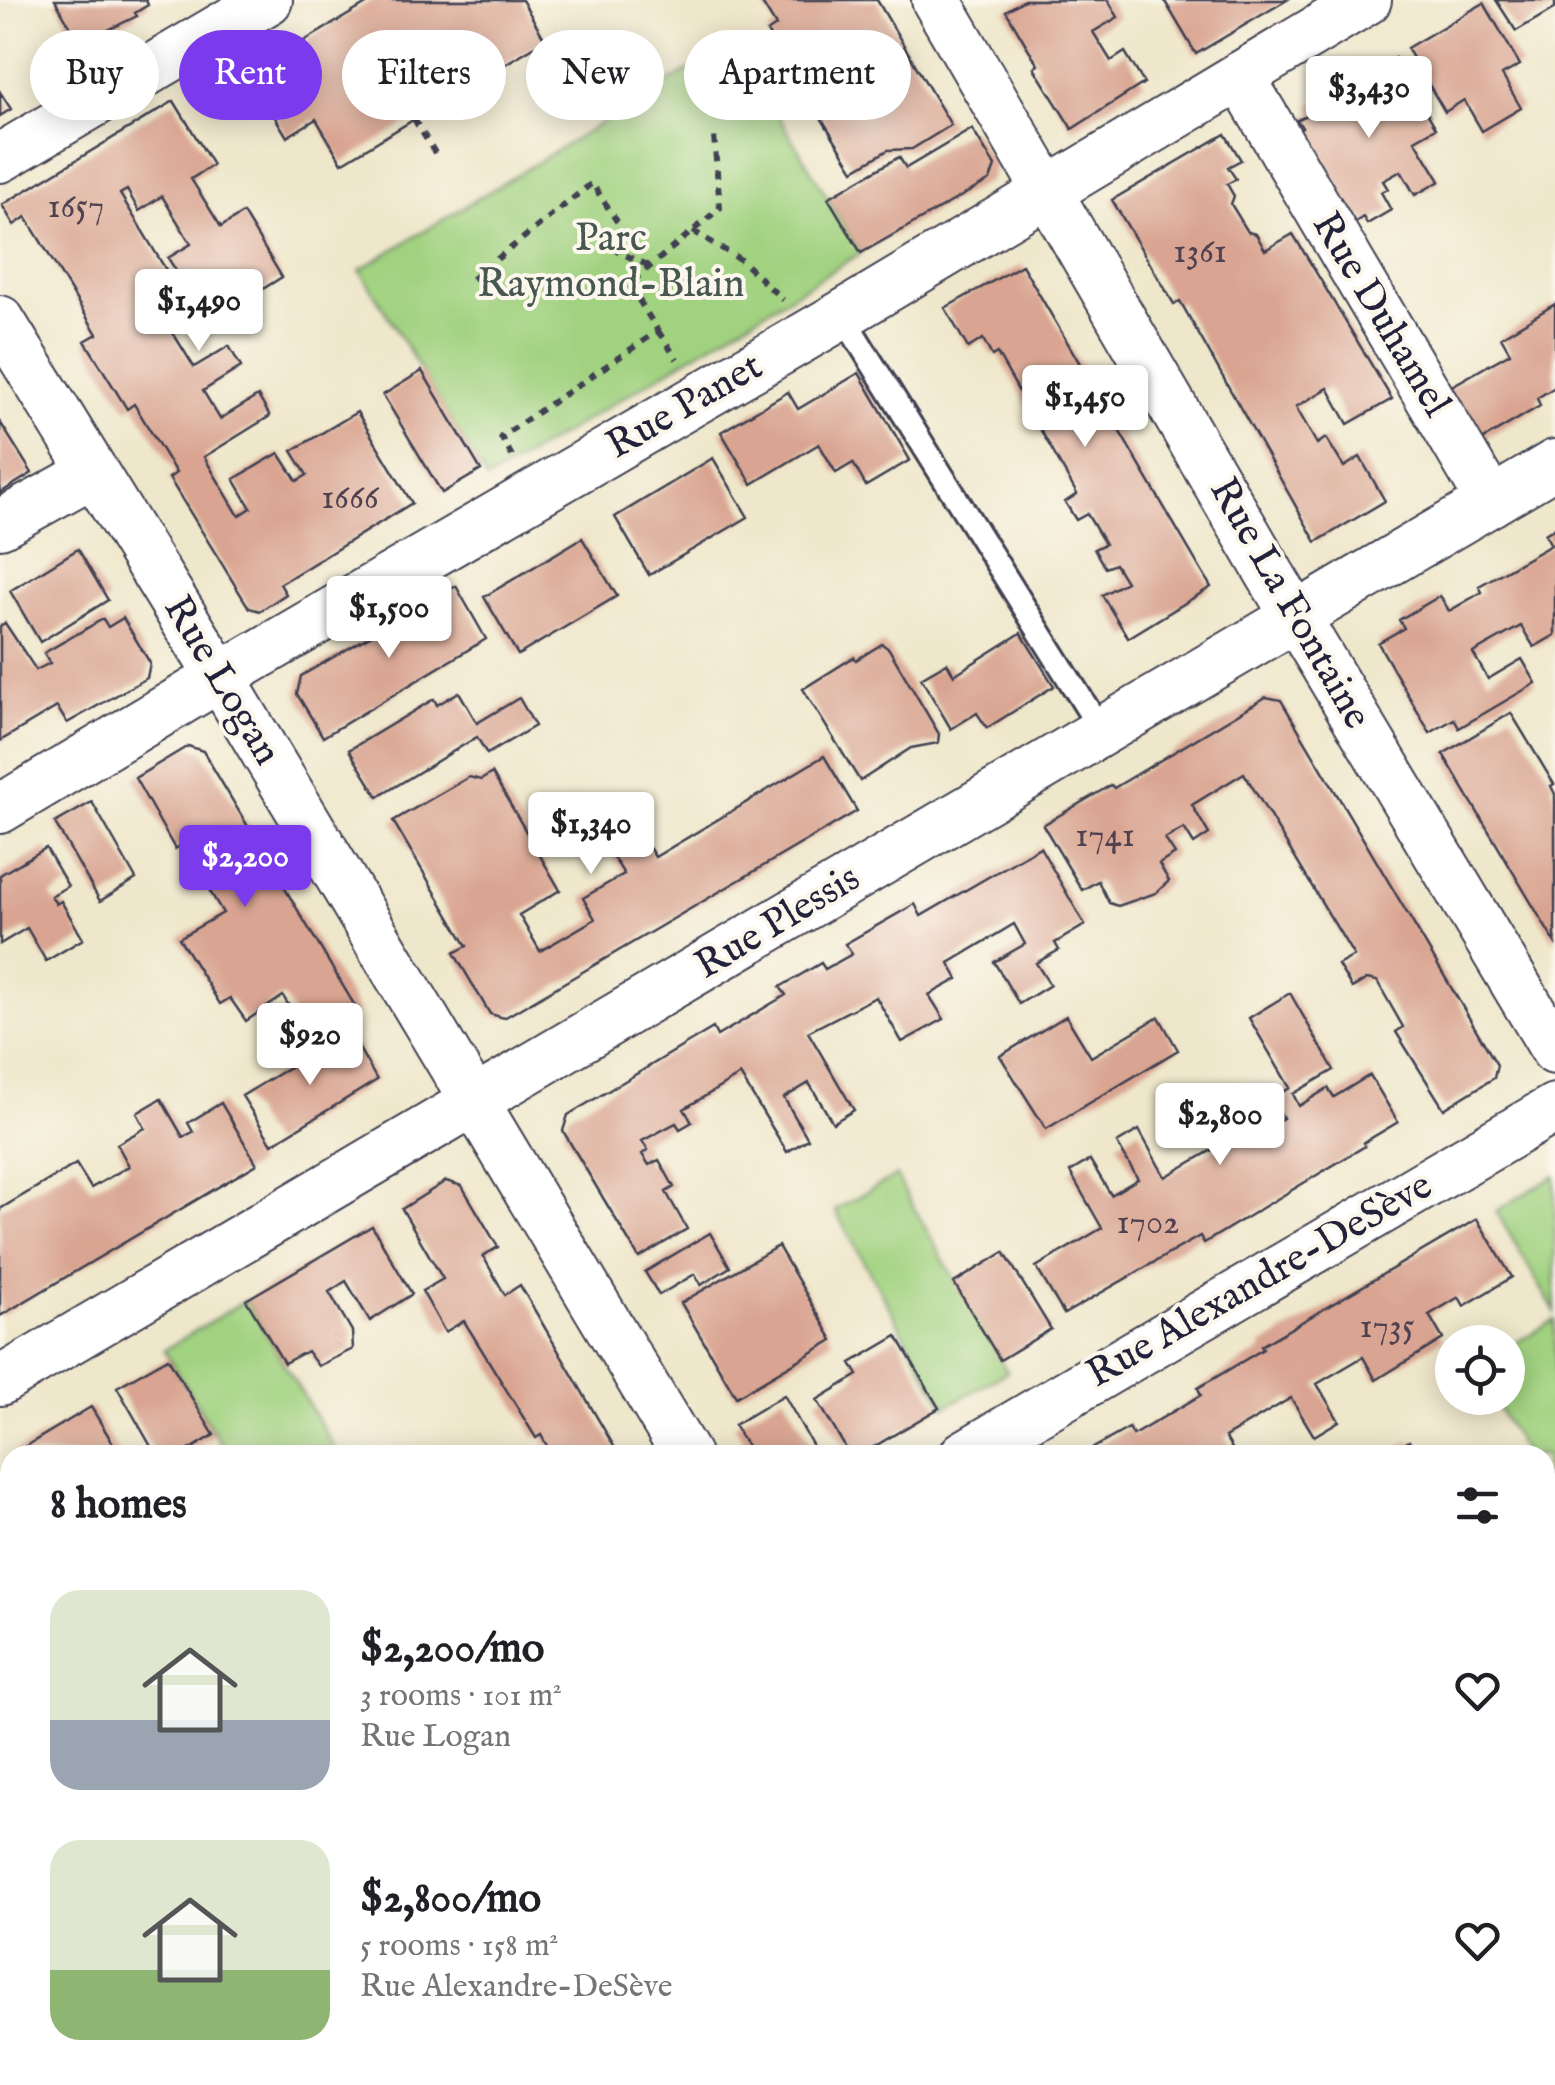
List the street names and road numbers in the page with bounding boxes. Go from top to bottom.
street label: Rue Duhamel [1299,203,1461,427]
street label: Rue Panet [598,342,772,472]
street label: Rue La Fontaine [1197,469,1381,739]
street label: Rue Logan [151,587,291,775]
street label: Rue Plessis [686,854,870,992]
street label: Rue Alexandre-DeSève [1078,1161,1442,1401]

